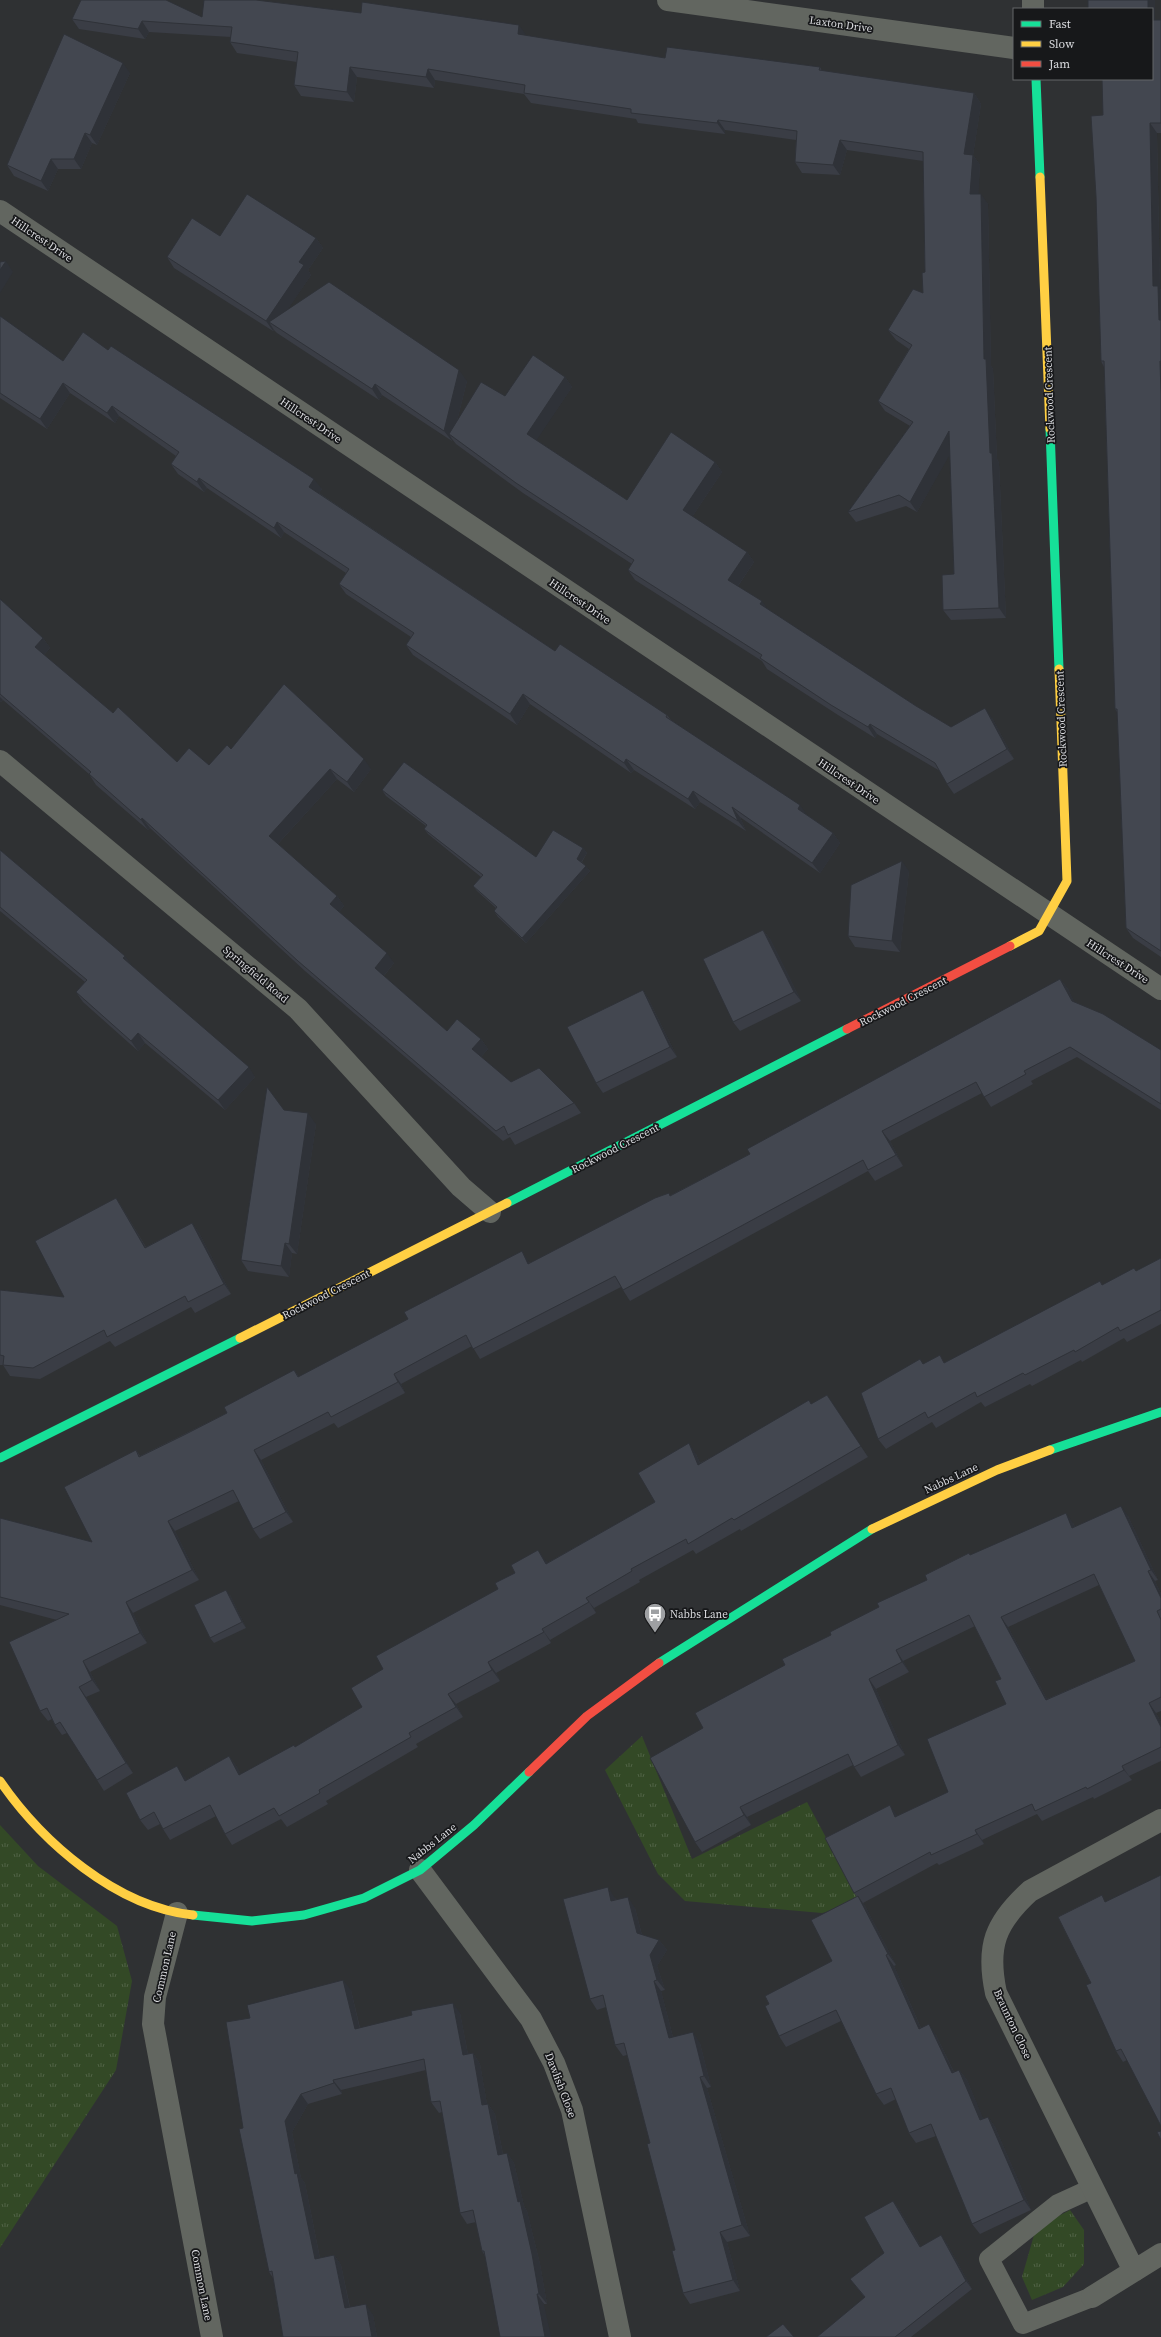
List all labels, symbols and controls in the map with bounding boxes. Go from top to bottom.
legend [1013,8,1153,80]
street label: Laxton Drive [809,13,874,36]
text: Fast [1049,16,1071,32]
text: Slow [1049,36,1075,52]
text: Jam [1048,56,1070,72]
street label: Hillcrest Drive [8,213,76,266]
street label: Rockwood Crescent [1040,346,1059,443]
street label: Hillcrest Drive [277,394,345,447]
street label: Hillcrest Drive [546,575,614,628]
street label: Rockwood Crescent [1052,670,1071,767]
street label: Hillcrest Drive [815,755,883,808]
street label: Hillcrest Drive [1084,936,1152,987]
street label: Springfield Road [220,942,292,1007]
street label: Rockwood Crescent [857,973,950,1030]
street label: Rockwood Crescent [569,1120,662,1177]
street label: Rockwood Crescent [280,1266,373,1323]
street label: Nabbs Lane [922,1459,981,1497]
bus stop icon: Nabbs Lane [642,1601,668,1634]
place label: Nabbs Lane [670,1607,728,1622]
street label: Nabbs Lane [405,1819,460,1867]
street label: Common Lane [149,1930,180,2004]
street label: Braunton Close [990,1987,1035,2062]
street label: Dawlish Close [541,2051,580,2120]
street label: Common Lane [187,2248,216,2322]

